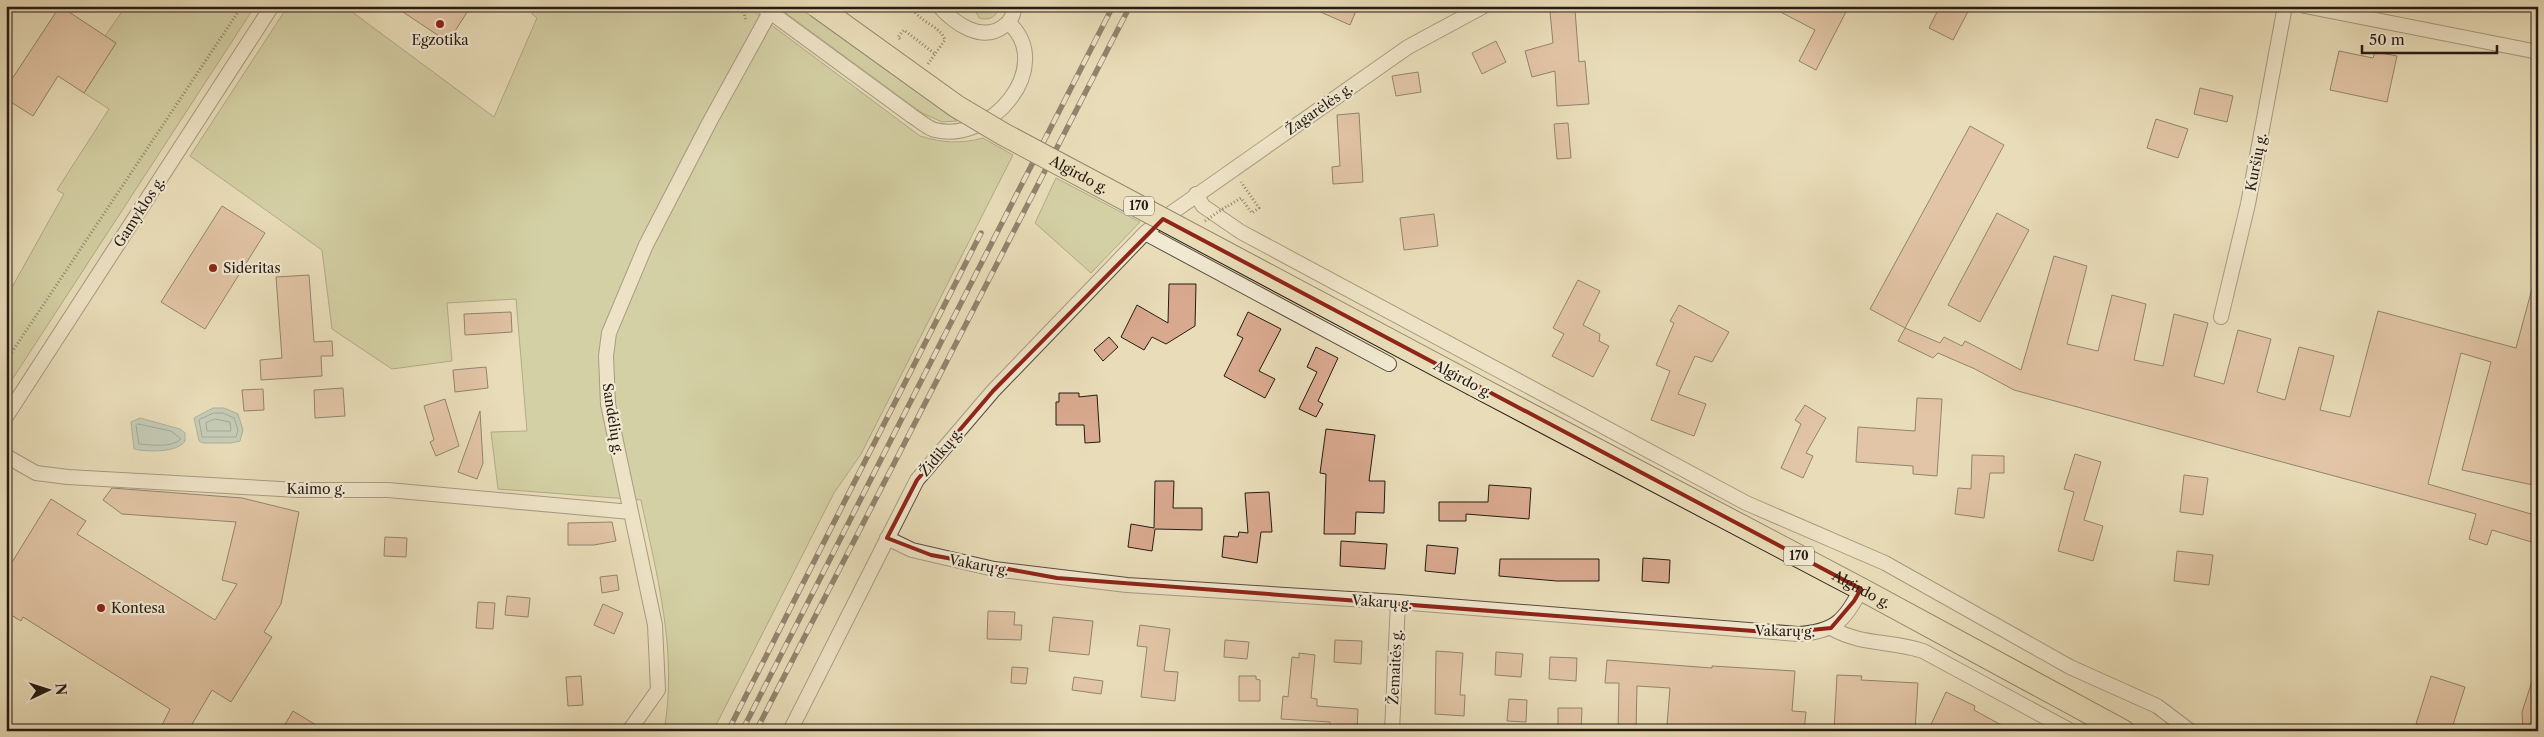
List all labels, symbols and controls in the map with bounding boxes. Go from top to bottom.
marker: Egzotika [434,18,446,30]
scale bar [2362,22,2496,54]
text: 50 m [2369,30,2405,49]
place label: Egzotika [411,31,469,49]
street label: Žagarėlės g. [1281,78,1356,139]
street label: Kuršių g. [2242,131,2270,193]
street label: Algirdo g. [1046,151,1111,197]
street label: Gamyklos g. [109,173,169,251]
road number: 170 [1124,197,1154,216]
place label: Sideritas [223,259,281,277]
marker: Sideritas [207,262,219,274]
street label: Algirdo g. [1430,356,1495,402]
street label: Sandėlių g. [598,382,628,456]
street label: Židikų g. [915,423,966,480]
street label: Kaimo g. [287,480,345,498]
road number: 170 [1784,546,1814,566]
street label: Vakarų g. [947,550,1010,580]
street label: Algirdo g. [1828,566,1894,612]
street label: Vakarų g. [1350,591,1413,613]
place label: Kontesa [111,599,166,617]
marker: Kontesa [95,602,107,614]
street label: Vakarų g. [1754,621,1815,641]
street label: Žemaitės g. [1383,629,1406,705]
north arrow [22,664,72,714]
text: N [52,682,70,696]

